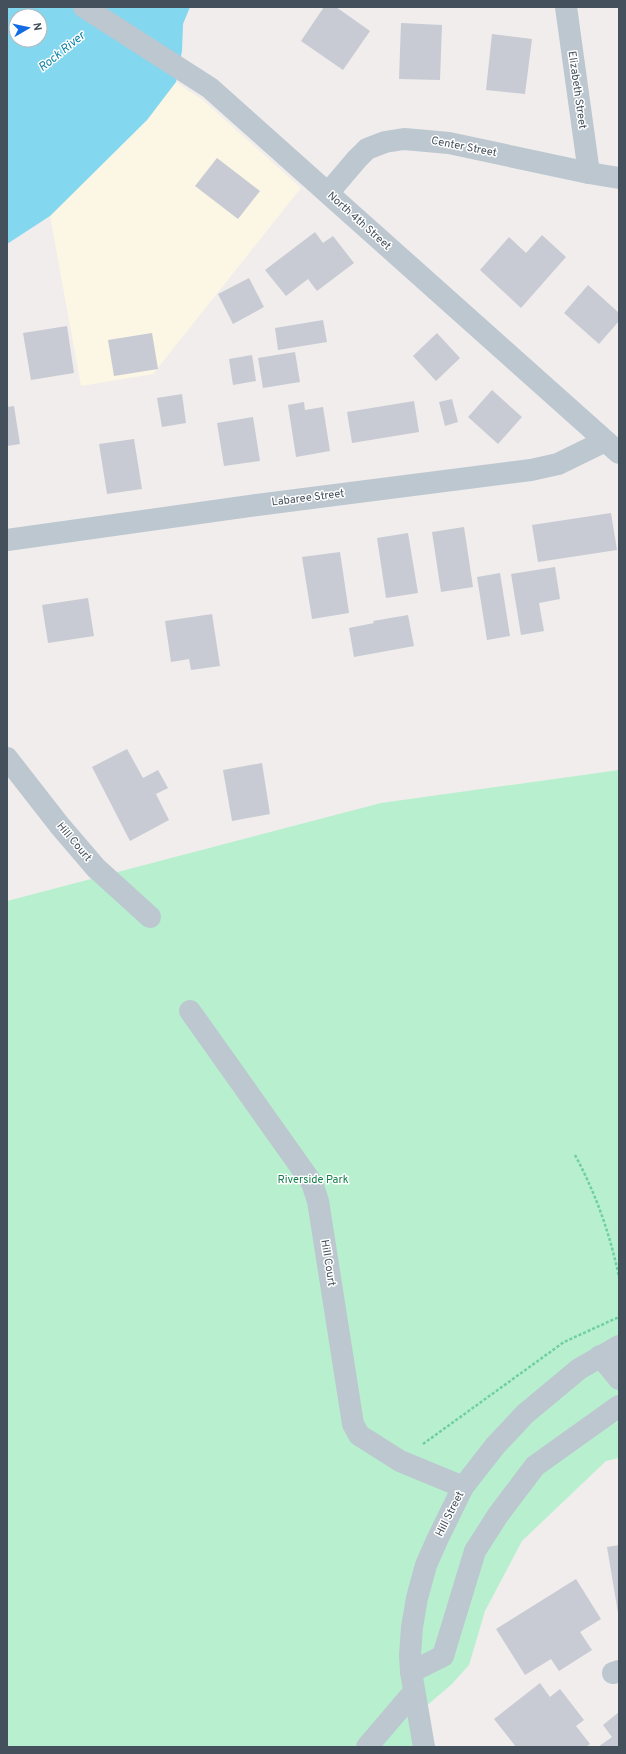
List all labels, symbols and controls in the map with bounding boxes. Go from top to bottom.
north arrow [8,8,48,48]
text: N [29,22,44,32]
water label: Rock River [35,27,90,76]
street label: Elizabeth Street [565,50,589,130]
street label: Center Street [430,134,498,160]
street label: North 4th Street [324,189,394,253]
street label: Labaree Street [271,487,345,509]
street label: Hill Court [54,819,94,865]
park label: Riverside Park [277,1173,349,1187]
street label: Hill Court [317,1239,339,1287]
street label: Hill Street [433,1489,467,1539]

